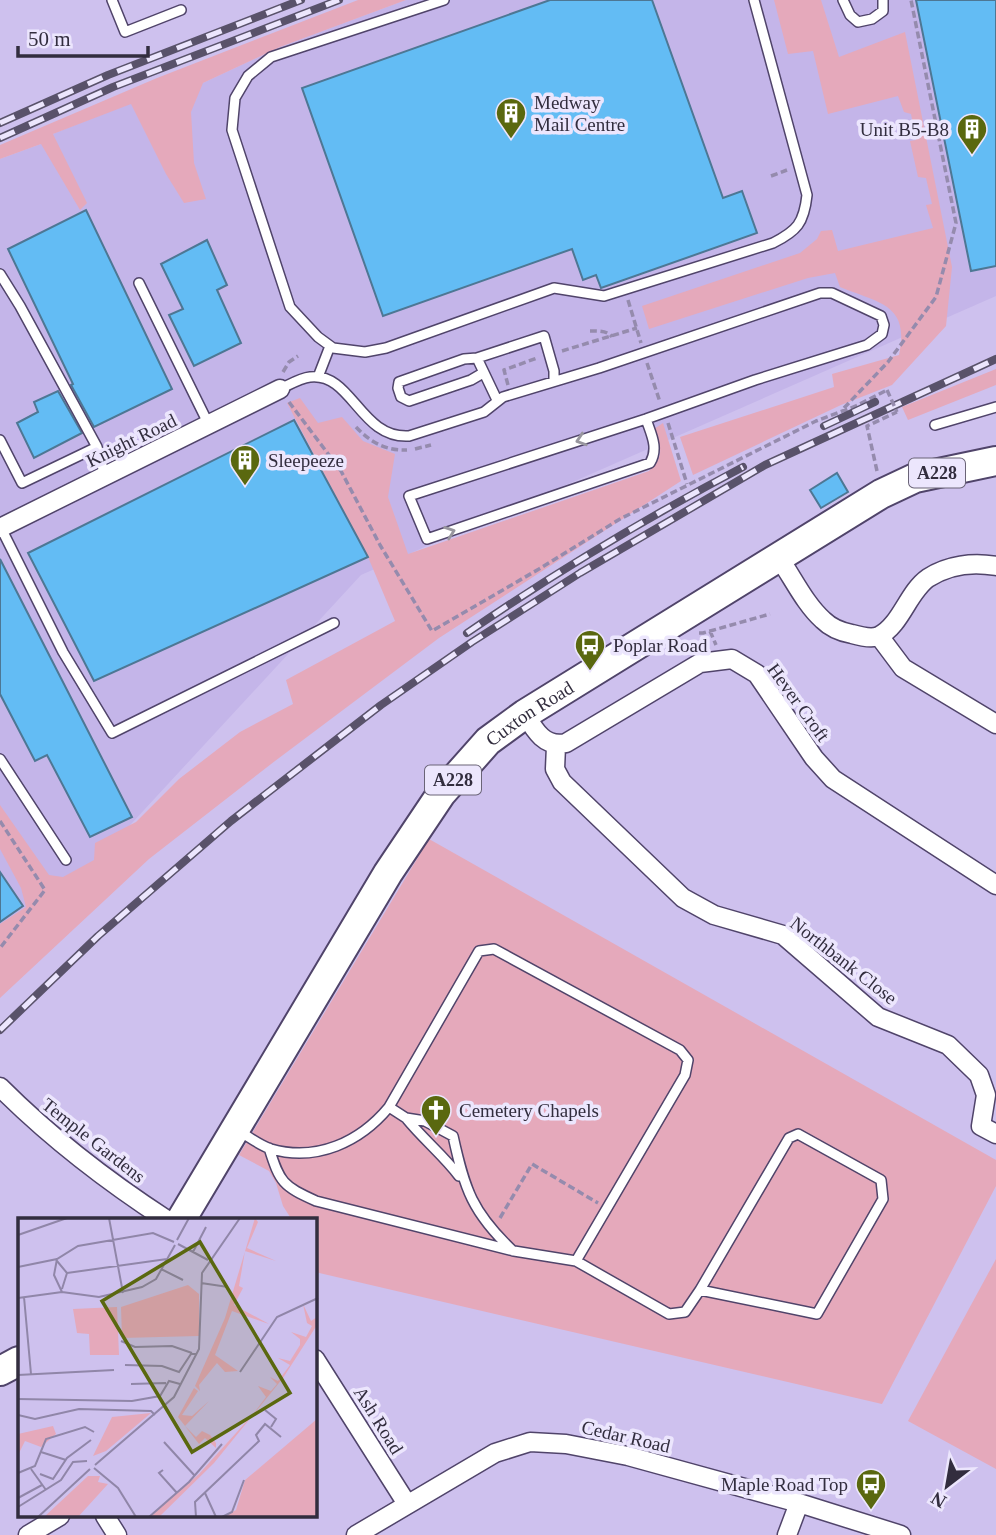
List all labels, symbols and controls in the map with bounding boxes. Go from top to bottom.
scale bar [18,14,147,58]
text: 50 m [28,27,71,51]
place label: Medway Mail Centre [534,92,625,135]
building icon: Medway Mail Centre [494,96,528,140]
building icon: Unit B5-B8 [955,112,989,156]
place label: Unit B5-B8 [860,119,949,140]
street label: Knight Road [83,409,180,471]
one-way arrow [575,432,588,446]
building icon: Sleepeeze [228,443,262,487]
place label: Sleepeeze [268,450,344,471]
road number: A228 [909,458,965,488]
one-way arrow [444,525,456,540]
bus stop icon: Poplar Road [573,628,607,672]
place label: Poplar Road [613,635,708,656]
street label: Hever Croft [763,659,834,746]
street label: Cuxton Road [482,677,578,750]
road number: A228 [425,766,481,794]
street label: Northbank Close [786,912,901,1008]
church icon: Cemetery Chapels [419,1093,453,1137]
street label: Temple Gardens [38,1094,149,1187]
place label: Cemetery Chapels [459,1100,599,1121]
inset map [18,1218,317,1518]
street label: Ash Road [350,1383,408,1458]
street label: Cedar Road [580,1416,673,1457]
north arrow [912,1451,982,1521]
bus stop icon: Maple Road Top [854,1467,888,1511]
place label: Maple Road Top [721,1474,848,1495]
text: N [927,1487,950,1513]

